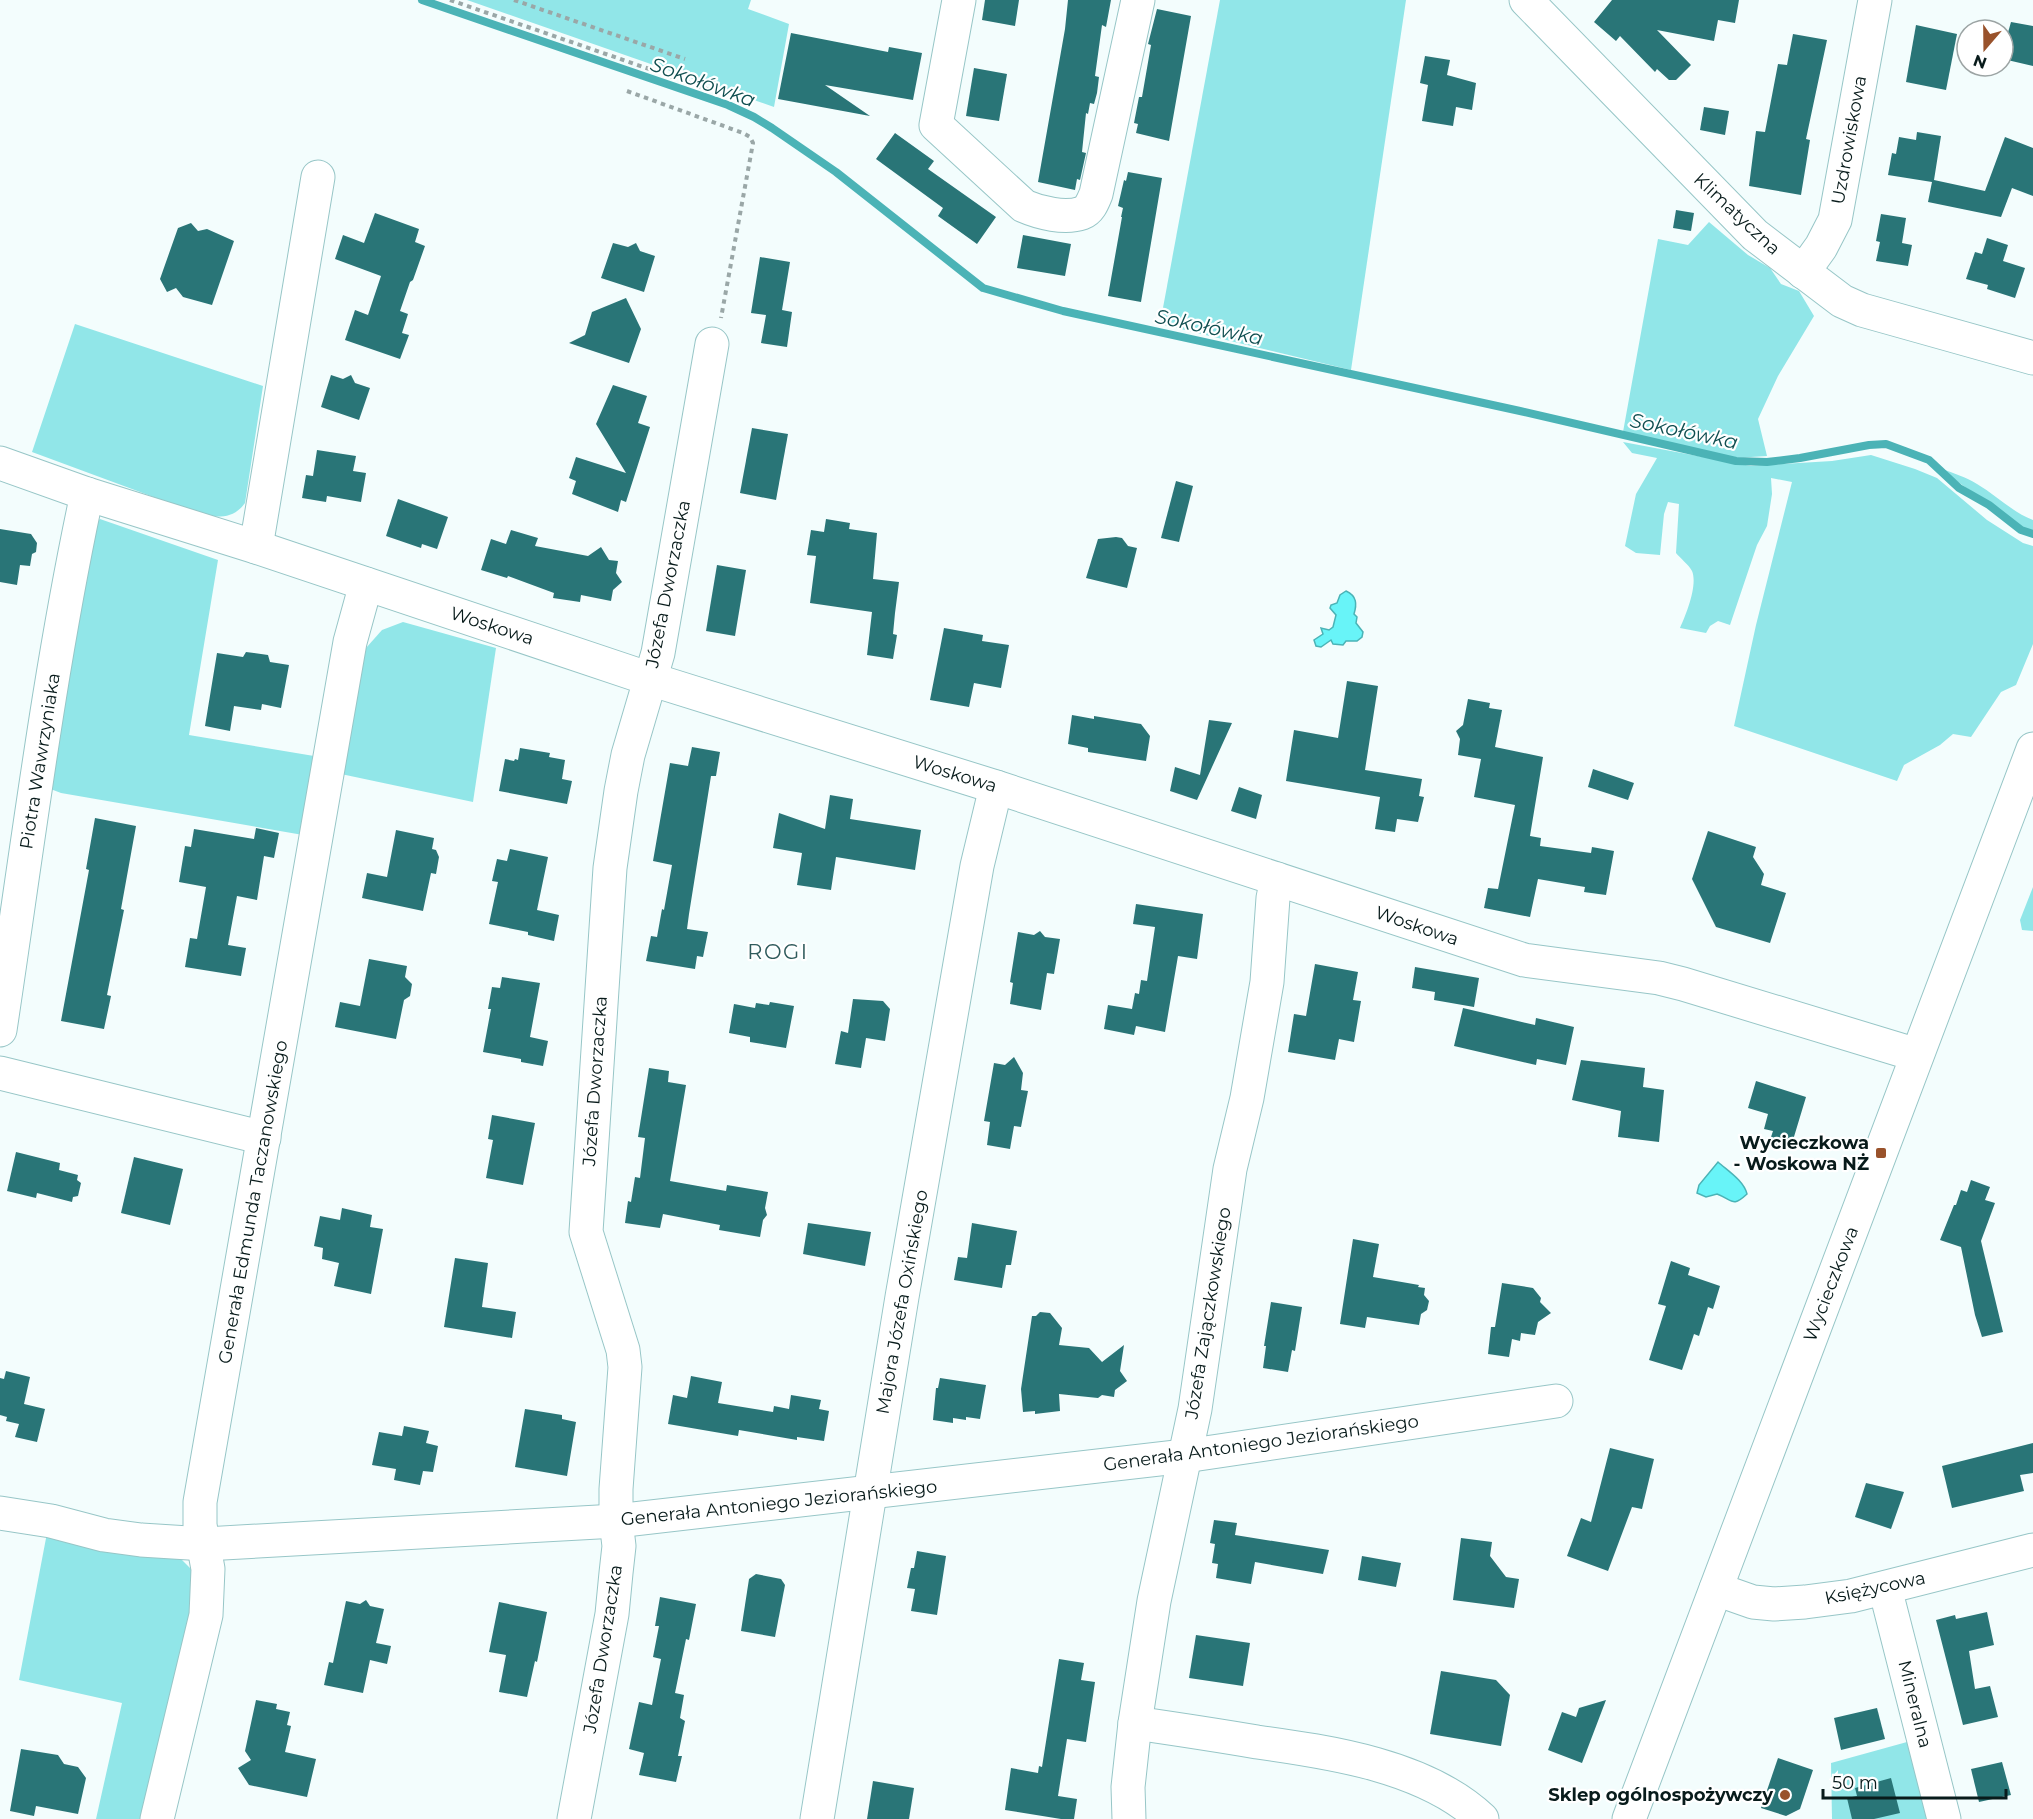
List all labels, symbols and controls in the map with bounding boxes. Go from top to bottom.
north arrow [1955,18,2015,78]
text: N [1971,50,1989,73]
water label: Sokołówka [647,52,759,112]
street label: Uzdrowiskowa [1827,74,1871,206]
street label: Klimatyczna [1689,168,1785,260]
water label: Sokołówka [1153,304,1265,350]
water label: Sokołówka [1628,408,1740,454]
street label: Józefa Dworzaczka [641,498,695,671]
street label: Woskowa [447,602,537,650]
street label: Piotra Wawrzyniaka [15,671,65,851]
street label: Woskowa [910,751,1000,797]
street label: Woskowa [1372,902,1462,950]
district label: ROGI [747,939,809,964]
street label: Józefa Dworzaczka [578,995,612,1168]
street label: Generała Edmunda Taczanowskiego [214,1038,292,1366]
place label: Wycieczkowa - Woskowa NŻ [1733,1132,1869,1175]
marker: Wycieczkowa - Woskowa NŻ [1874,1146,1888,1160]
street label: Majora Józefa Oxińskiego [871,1188,933,1416]
street label: Józefa Zajączkowskiego [1180,1205,1236,1422]
street label: Wycieczkowa [1799,1223,1863,1345]
street label: Generała Antoniego Jeziorańskiego [1102,1410,1420,1476]
street label: Generała Antoniego Jeziorańskiego [620,1475,938,1531]
street label: Józefa Dworzaczka [579,1563,627,1736]
street label: Księżycowa [1823,1567,1927,1609]
street label: Mineralna [1893,1658,1937,1750]
scale bar [1823,1762,2006,1800]
text: 50 m [1832,1772,1878,1794]
place label: Sklep ogólnospożywczy [1548,1784,1773,1806]
marker: Sklep ogólnospożywczy [1778,1788,1792,1802]

